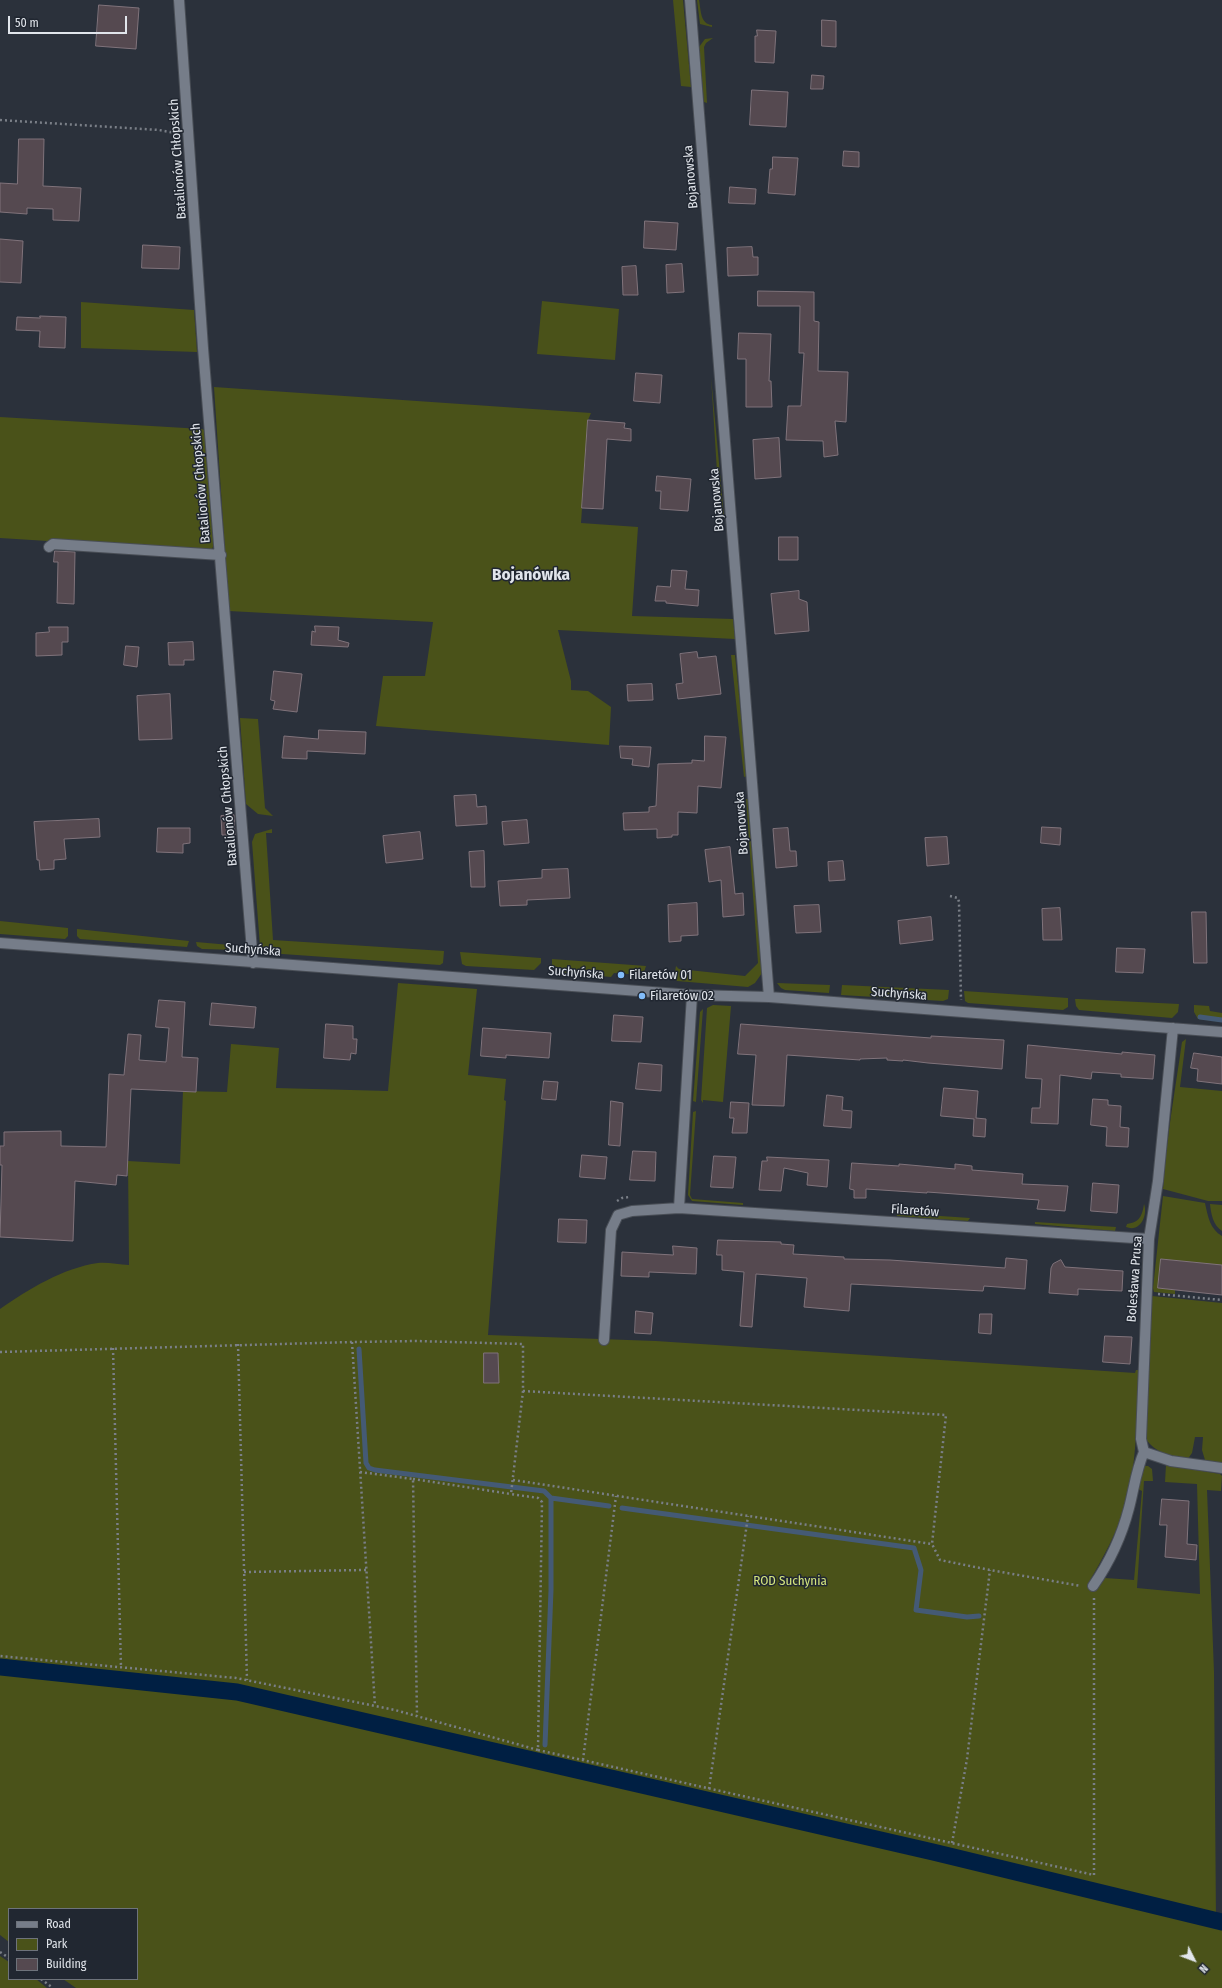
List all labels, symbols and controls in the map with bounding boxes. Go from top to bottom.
scale bar [10,8,129,34]
text: 50 m [15,16,39,30]
street label: Batalionów Chłopskich [166,98,190,220]
street label: Bojanowska [680,145,702,209]
street label: Batalionów Chłopskich [188,422,214,544]
street label: Bojanowska [706,468,728,532]
district label: Bojanówka [492,565,570,585]
street label: Batalionów Chłopskich [215,745,241,867]
street label: Bojanowska [732,791,752,855]
street label: Suchyńska [225,940,281,960]
street label: Suchyńska [548,963,604,983]
place label: Filaretów 01 [629,967,692,983]
marker: Filaretów 01 [616,970,626,980]
street label: Suchyńska [871,984,927,1004]
place label: Filaretów 02 [650,988,714,1004]
marker: Filaretów 02 [637,991,647,1001]
street label: Filaretów [890,1202,940,1220]
street label: Bolesława Prusa [1124,1235,1146,1323]
park label: ROD Suchynia [753,1573,827,1589]
legend [8,1908,138,1980]
text: Road [46,1917,71,1931]
text: Park [46,1937,67,1951]
north arrow [1174,1940,1214,1980]
text: Building [46,1957,86,1971]
text: N [1196,1962,1210,1975]

